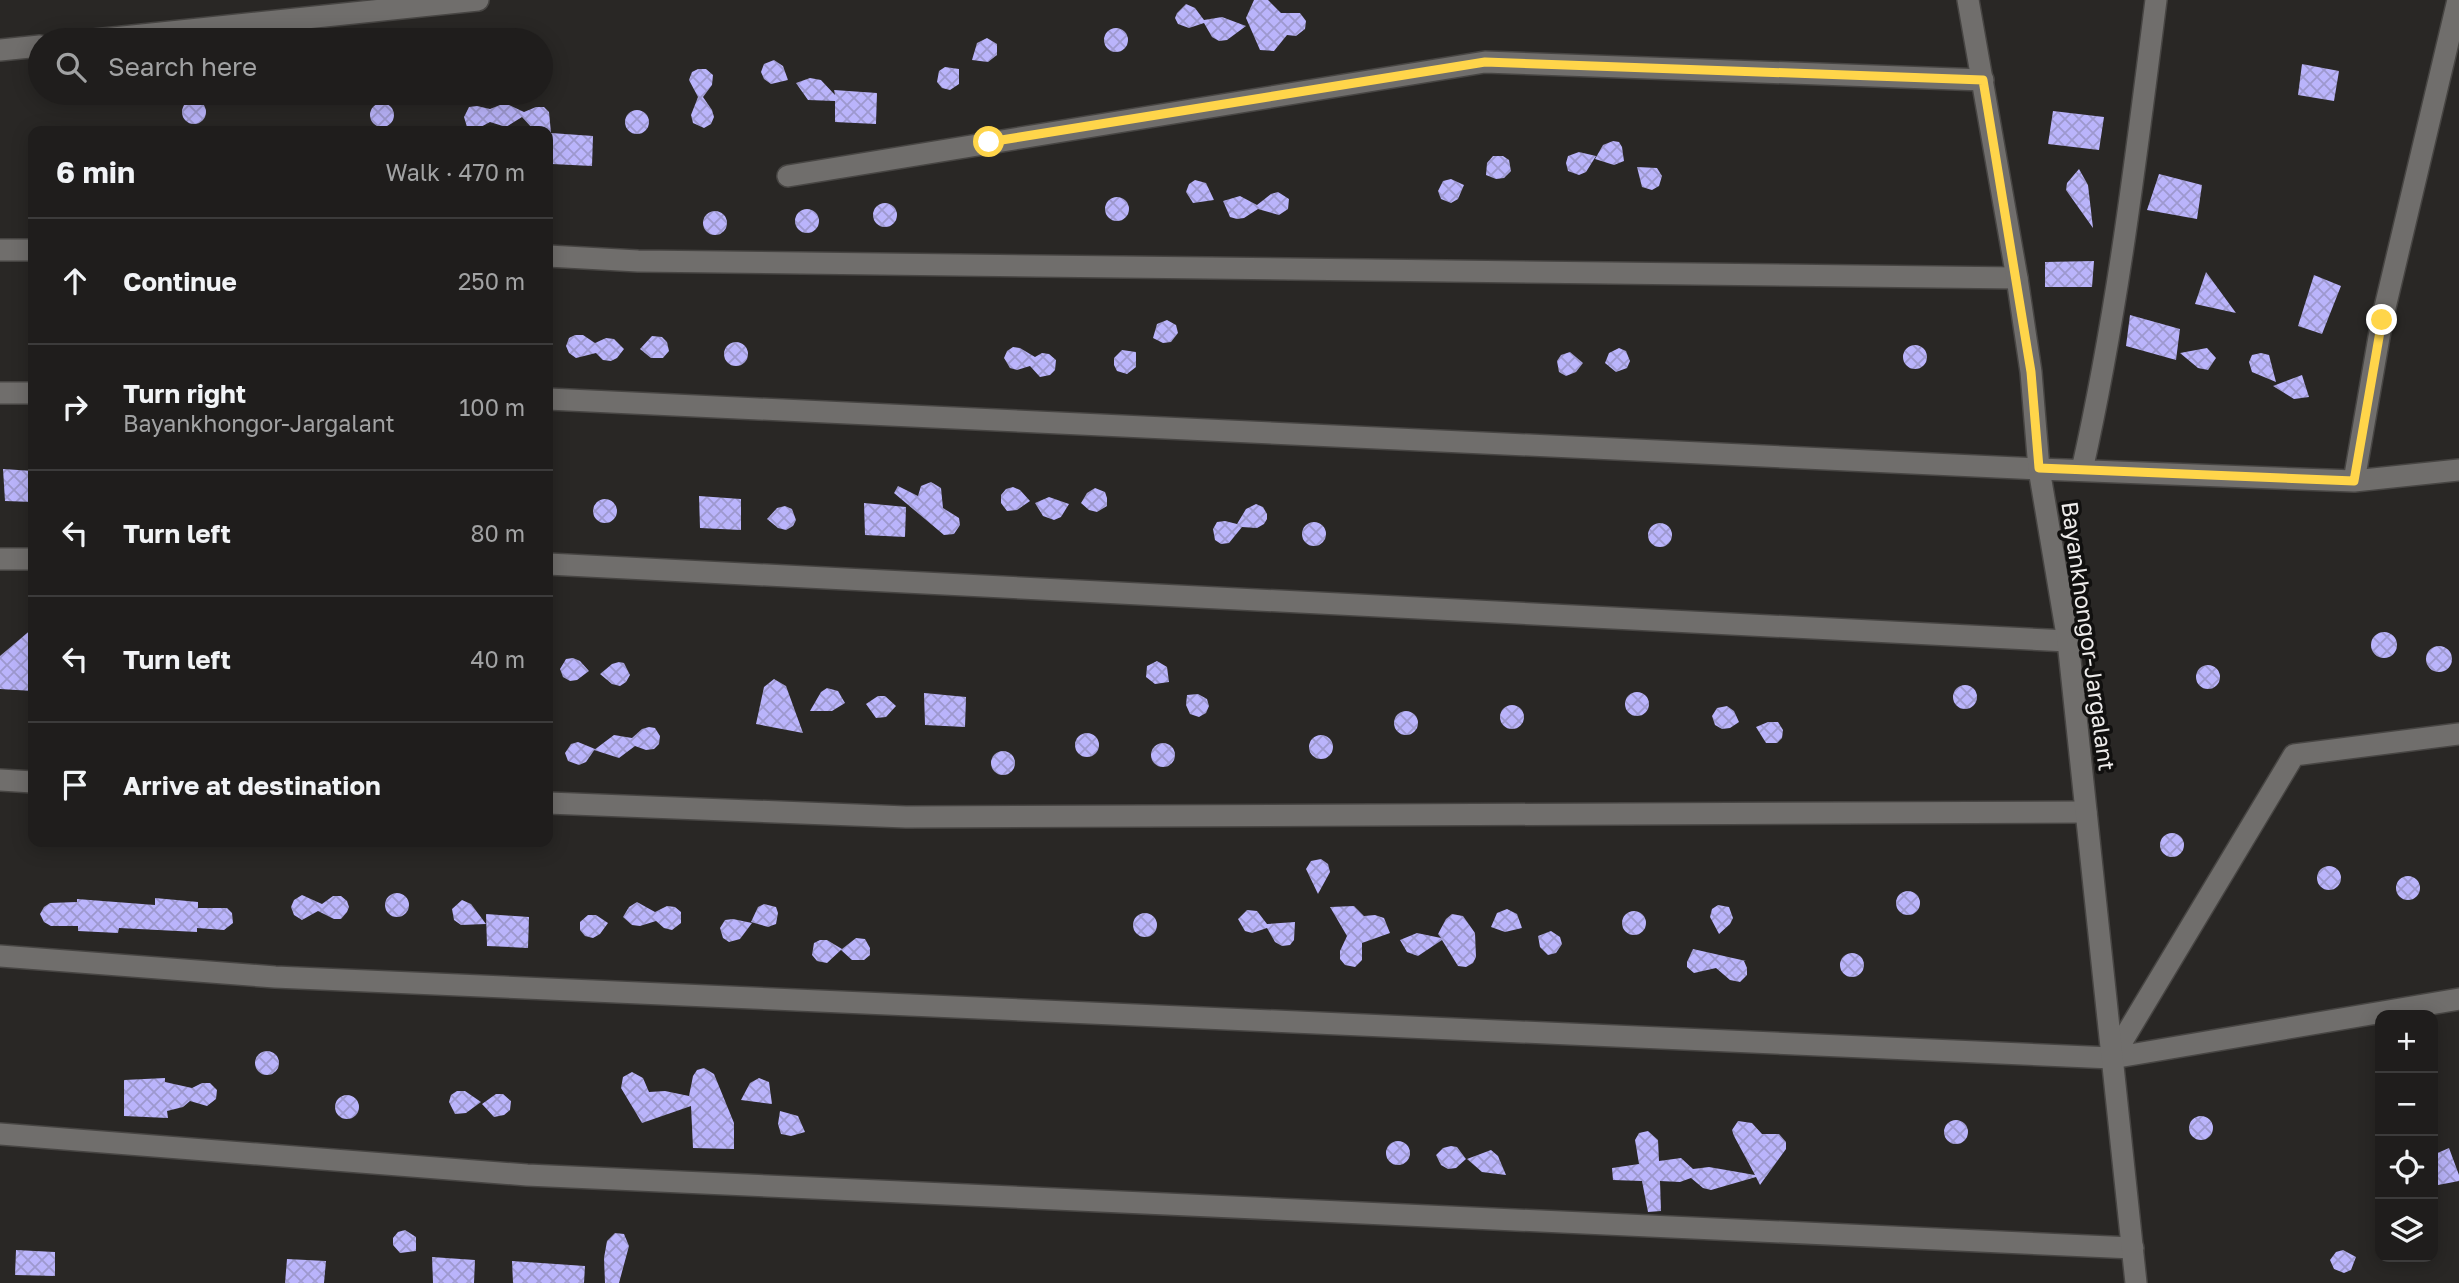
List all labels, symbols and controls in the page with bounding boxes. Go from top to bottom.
search box [28,28,553,105]
icon: search [52,48,90,86]
text: Search here [108,51,257,82]
route start [973,126,1004,157]
text: 6 min [56,154,135,190]
text: Walk · 470 m [386,158,525,186]
icon: ahead [56,262,94,300]
text: Continue [123,266,237,297]
text: 250 m [458,267,525,295]
route end [2366,304,2397,335]
text: Turn right [123,378,246,409]
icon: right [56,388,94,426]
text: 100 m [459,393,525,421]
text: Bayankhongor-Jargalant [123,409,395,437]
street label: Bayankhongor-Jargalant [2056,499,2122,773]
icon: left [56,514,94,552]
text: Turn left [123,518,231,549]
text: 80 m [471,519,525,547]
icon: left [56,640,94,678]
text: Turn left [123,644,231,675]
text: 40 m [471,645,525,673]
icon: arrive [56,766,94,804]
text: Arrive at destination [123,770,381,801]
map controls [2375,1010,2438,1262]
button: + [2375,1010,2438,1073]
button: − [2375,1073,2438,1136]
button: locate [2375,1136,2438,1199]
button: layers [2375,1199,2438,1262]

